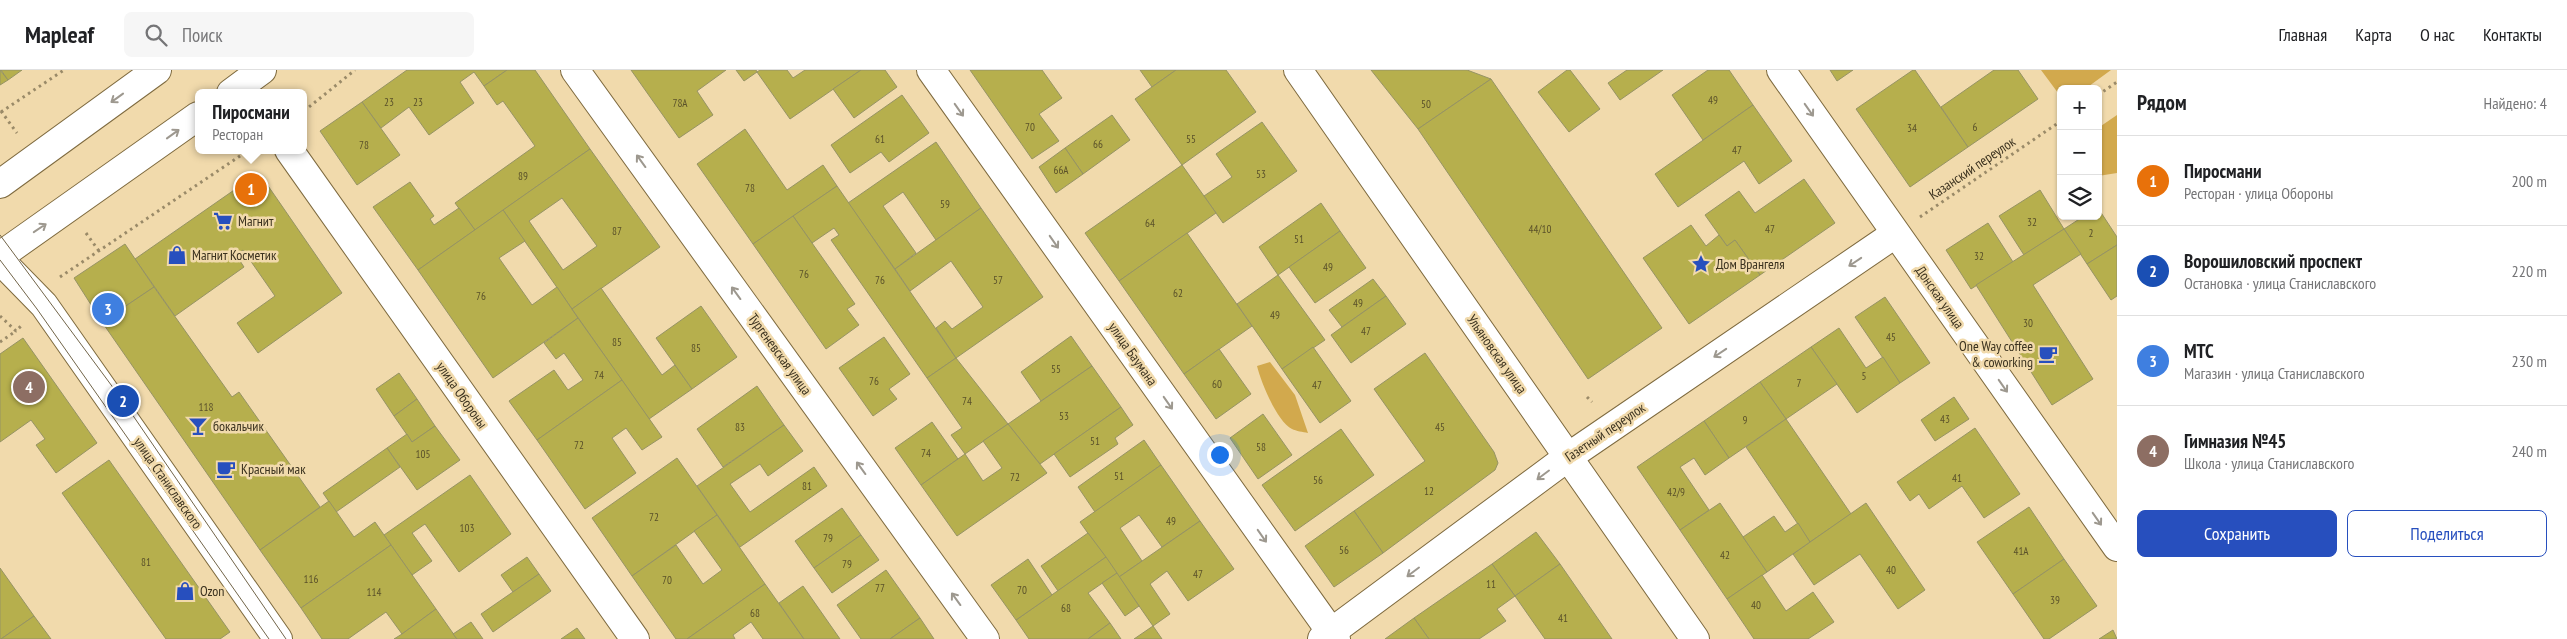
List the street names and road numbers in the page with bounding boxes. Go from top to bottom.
street label: Казанский переулок [1925,132,2019,204]
street label: Донская улица [1912,262,1968,332]
street label: Тургеневская улица [744,310,816,398]
street label: Ульяновская улица [1463,311,1531,397]
street label: улица Баумана [1105,319,1161,389]
street label: улица Обороны [432,358,492,432]
street label: Газетный переулок [1561,398,1649,465]
street label: улица Станиславского [130,434,206,532]

